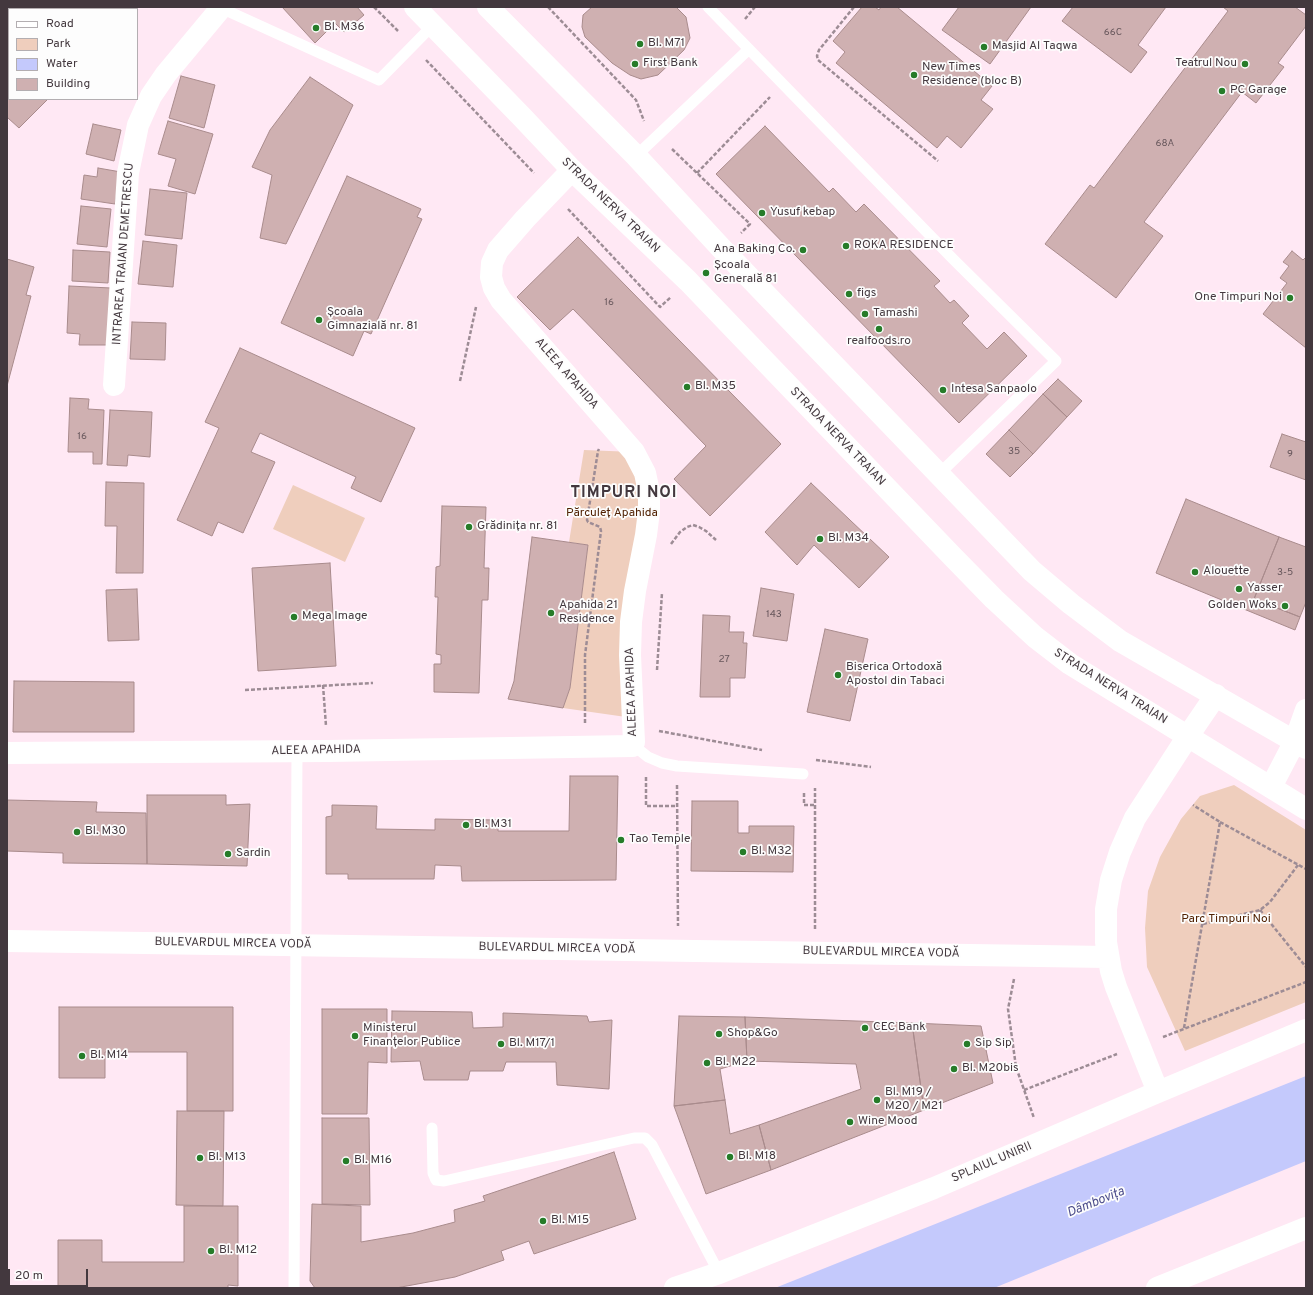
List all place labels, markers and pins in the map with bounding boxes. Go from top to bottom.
place label: Bl. M36 [324,21,365,35]
marker: Bl. M36 [311,23,321,33]
place label: Bl. M71 [648,37,685,51]
marker: Bl. M71 [635,39,645,49]
place label: Masjid Al Taqwa [992,40,1077,54]
marker: Masjid Al Taqwa [979,42,989,52]
place label: First Bank [643,57,698,71]
place label: Teatrul Nou [1175,57,1237,71]
marker: First Bank [630,59,640,69]
marker: Teatrul Nou [1240,59,1250,69]
place label: New Times Residence (bloc B) [922,61,1022,89]
marker: New Times Residence (bloc B) [909,70,919,80]
place label: PC Garage [1230,84,1287,98]
marker: PC Garage [1217,86,1227,96]
place label: Yusuf kebap [770,206,835,220]
marker: Yusuf kebap [757,208,767,218]
place label: ROKA RESIDENCE [854,239,954,253]
marker: ROKA RESIDENCE [841,241,851,251]
place label: Ana Baking Co. [714,243,795,257]
marker: Ana Baking Co. [798,245,808,255]
place label: Școala Generală 81 [714,259,777,287]
marker: Școala Generală 81 [701,268,711,278]
place label: figs [857,287,876,301]
marker: figs [844,289,854,299]
place label: One Timpuri Noi [1194,291,1282,305]
marker: One Timpuri Noi [1285,293,1295,303]
place label: Școala Gimnazială nr. 81 [327,306,418,334]
place label: Tamashi [873,307,918,321]
marker: Tamashi [860,309,870,319]
marker: Școala Gimnazială nr. 81 [314,315,324,325]
marker: realfoods.ro [874,324,884,334]
place label: realfoods.ro [847,335,911,349]
place label: Bl. M35 [695,380,736,394]
marker: Bl. M35 [682,382,692,392]
place label: Intesa Sanpaolo [951,383,1037,397]
marker: Intesa Sanpaolo [938,385,948,395]
place label: Grădinița nr. 81 [477,520,558,534]
marker: Grădinița nr. 81 [464,522,474,532]
place label: Bl. M34 [828,532,869,546]
marker: Bl. M34 [815,534,825,544]
place label: Alouette [1203,565,1249,579]
marker: Alouette [1190,567,1200,577]
place label: Yasser [1247,582,1283,596]
marker: Yasser [1234,584,1244,594]
place label: Apahida 21 Residence [559,599,618,627]
place label: Golden Woks [1208,599,1277,613]
marker: Golden Woks [1280,601,1290,611]
marker: Apahida 21 Residence [546,608,556,618]
place label: Mega Image [302,610,368,624]
marker: Mega Image [289,612,299,622]
place label: Biserica Ortodoxă Apostol din Tabaci [846,661,945,689]
marker: Biserica Ortodoxă Apostol din Tabaci [833,670,843,680]
place label: Bl. M31 [474,818,512,832]
marker: Bl. M31 [461,820,471,830]
place label: Bl. M30 [85,825,126,839]
marker: Bl. M30 [72,827,82,837]
place label: Tao Temple [629,833,690,847]
marker: Tao Temple [616,835,626,845]
place label: Bl. M32 [751,845,792,859]
place label: Sardin [236,847,271,861]
marker: Bl. M32 [738,847,748,857]
marker: Sardin [223,849,233,859]
place label: CEC Bank [873,1021,926,1035]
place label: Ministerul Finanțelor Publice [363,1022,460,1050]
marker: CEC Bank [860,1023,870,1033]
place label: Shop&Go [727,1027,778,1041]
marker: Shop&Go [714,1029,724,1039]
marker: Ministerul Finanțelor Publice [350,1031,360,1041]
place label: Bl. M17/1 [509,1037,555,1051]
place label: Sip Sip [975,1037,1012,1051]
marker: Bl. M17/1 [496,1039,506,1049]
marker: Sip Sip [962,1039,972,1049]
place label: Bl. M14 [90,1049,128,1063]
marker: Bl. M14 [77,1051,87,1061]
place label: Bl. M22 [715,1056,756,1070]
marker: Bl. M22 [702,1058,712,1068]
place label: Bl. M20bis [962,1062,1019,1076]
marker: Bl. M20bis [949,1064,959,1074]
place label: Bl. M19 / M20 / M21 [885,1086,943,1114]
marker: Bl. M19 / M20 / M21 [872,1095,882,1105]
place label: Wine Mood [858,1115,918,1129]
marker: Wine Mood [845,1117,855,1127]
place label: Bl. M18 [738,1150,776,1164]
place label: Bl. M13 [208,1151,246,1165]
marker: Bl. M18 [725,1152,735,1162]
marker: Bl. M13 [195,1153,205,1163]
place label: Bl. M16 [354,1154,392,1168]
marker: Bl. M16 [341,1156,351,1166]
place label: Bl. M15 [551,1214,589,1228]
marker: Bl. M15 [538,1216,548,1226]
place label: Bl. M12 [219,1244,257,1258]
marker: Bl. M12 [206,1246,216,1256]

